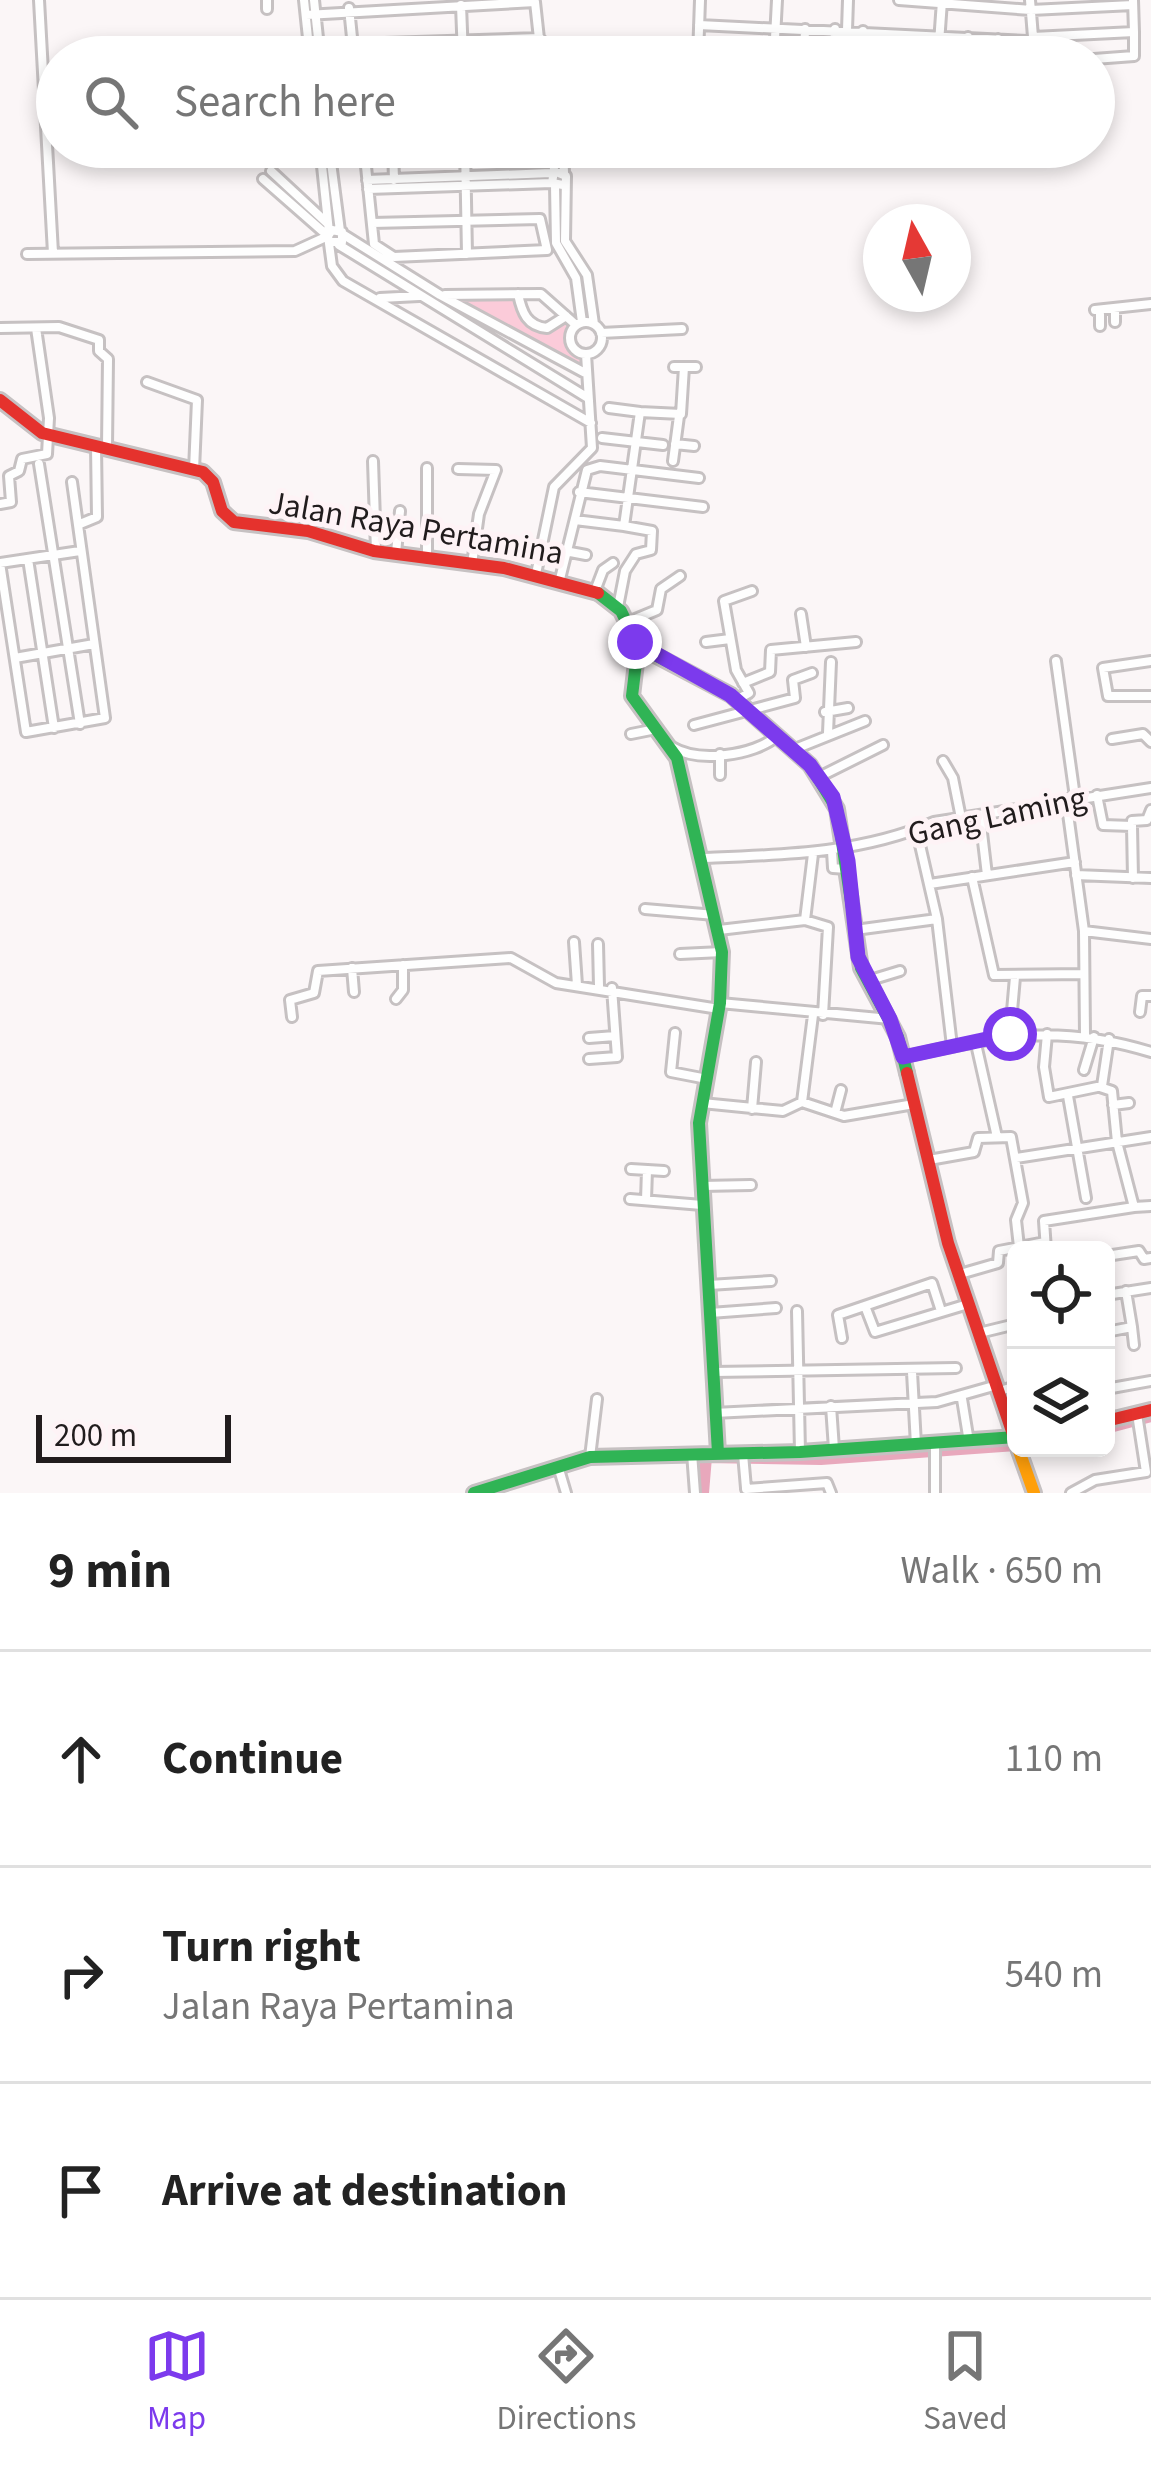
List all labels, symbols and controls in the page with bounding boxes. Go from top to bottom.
search box [36,36,1115,168]
icon: search [78,69,144,135]
text: Search here [174,70,396,134]
north arrow [863,204,971,312]
street label: Jalan Raya Pertamina [265,479,567,577]
route end [608,615,662,669]
street label: Gang Laming [904,774,1091,858]
route start [983,1007,1037,1061]
map controls [1007,1241,1115,1457]
button: locate [1007,1241,1115,1349]
button: layers [1007,1349,1115,1457]
scale bar [36,1409,231,1462]
text: 200 m [54,1412,137,1459]
text: 9 min [48,1535,172,1607]
text: Walk · 650 m [900,1543,1103,1599]
icon: ahead [48,1726,114,1792]
text: Continue [162,1727,343,1791]
text: 110 m [1005,1731,1103,1787]
text: Turn right [162,1915,361,1979]
icon: right [48,1942,114,2008]
text: 540 m [1005,1947,1103,2003]
text: Jalan Raya Pertamina [162,1979,515,2035]
icon: arrive [48,2158,114,2224]
text: Arrive at destination [162,2159,567,2223]
tab: Map [144,2323,210,2442]
tab: Directions [497,2323,636,2442]
tab: Saved [923,2323,1007,2442]

